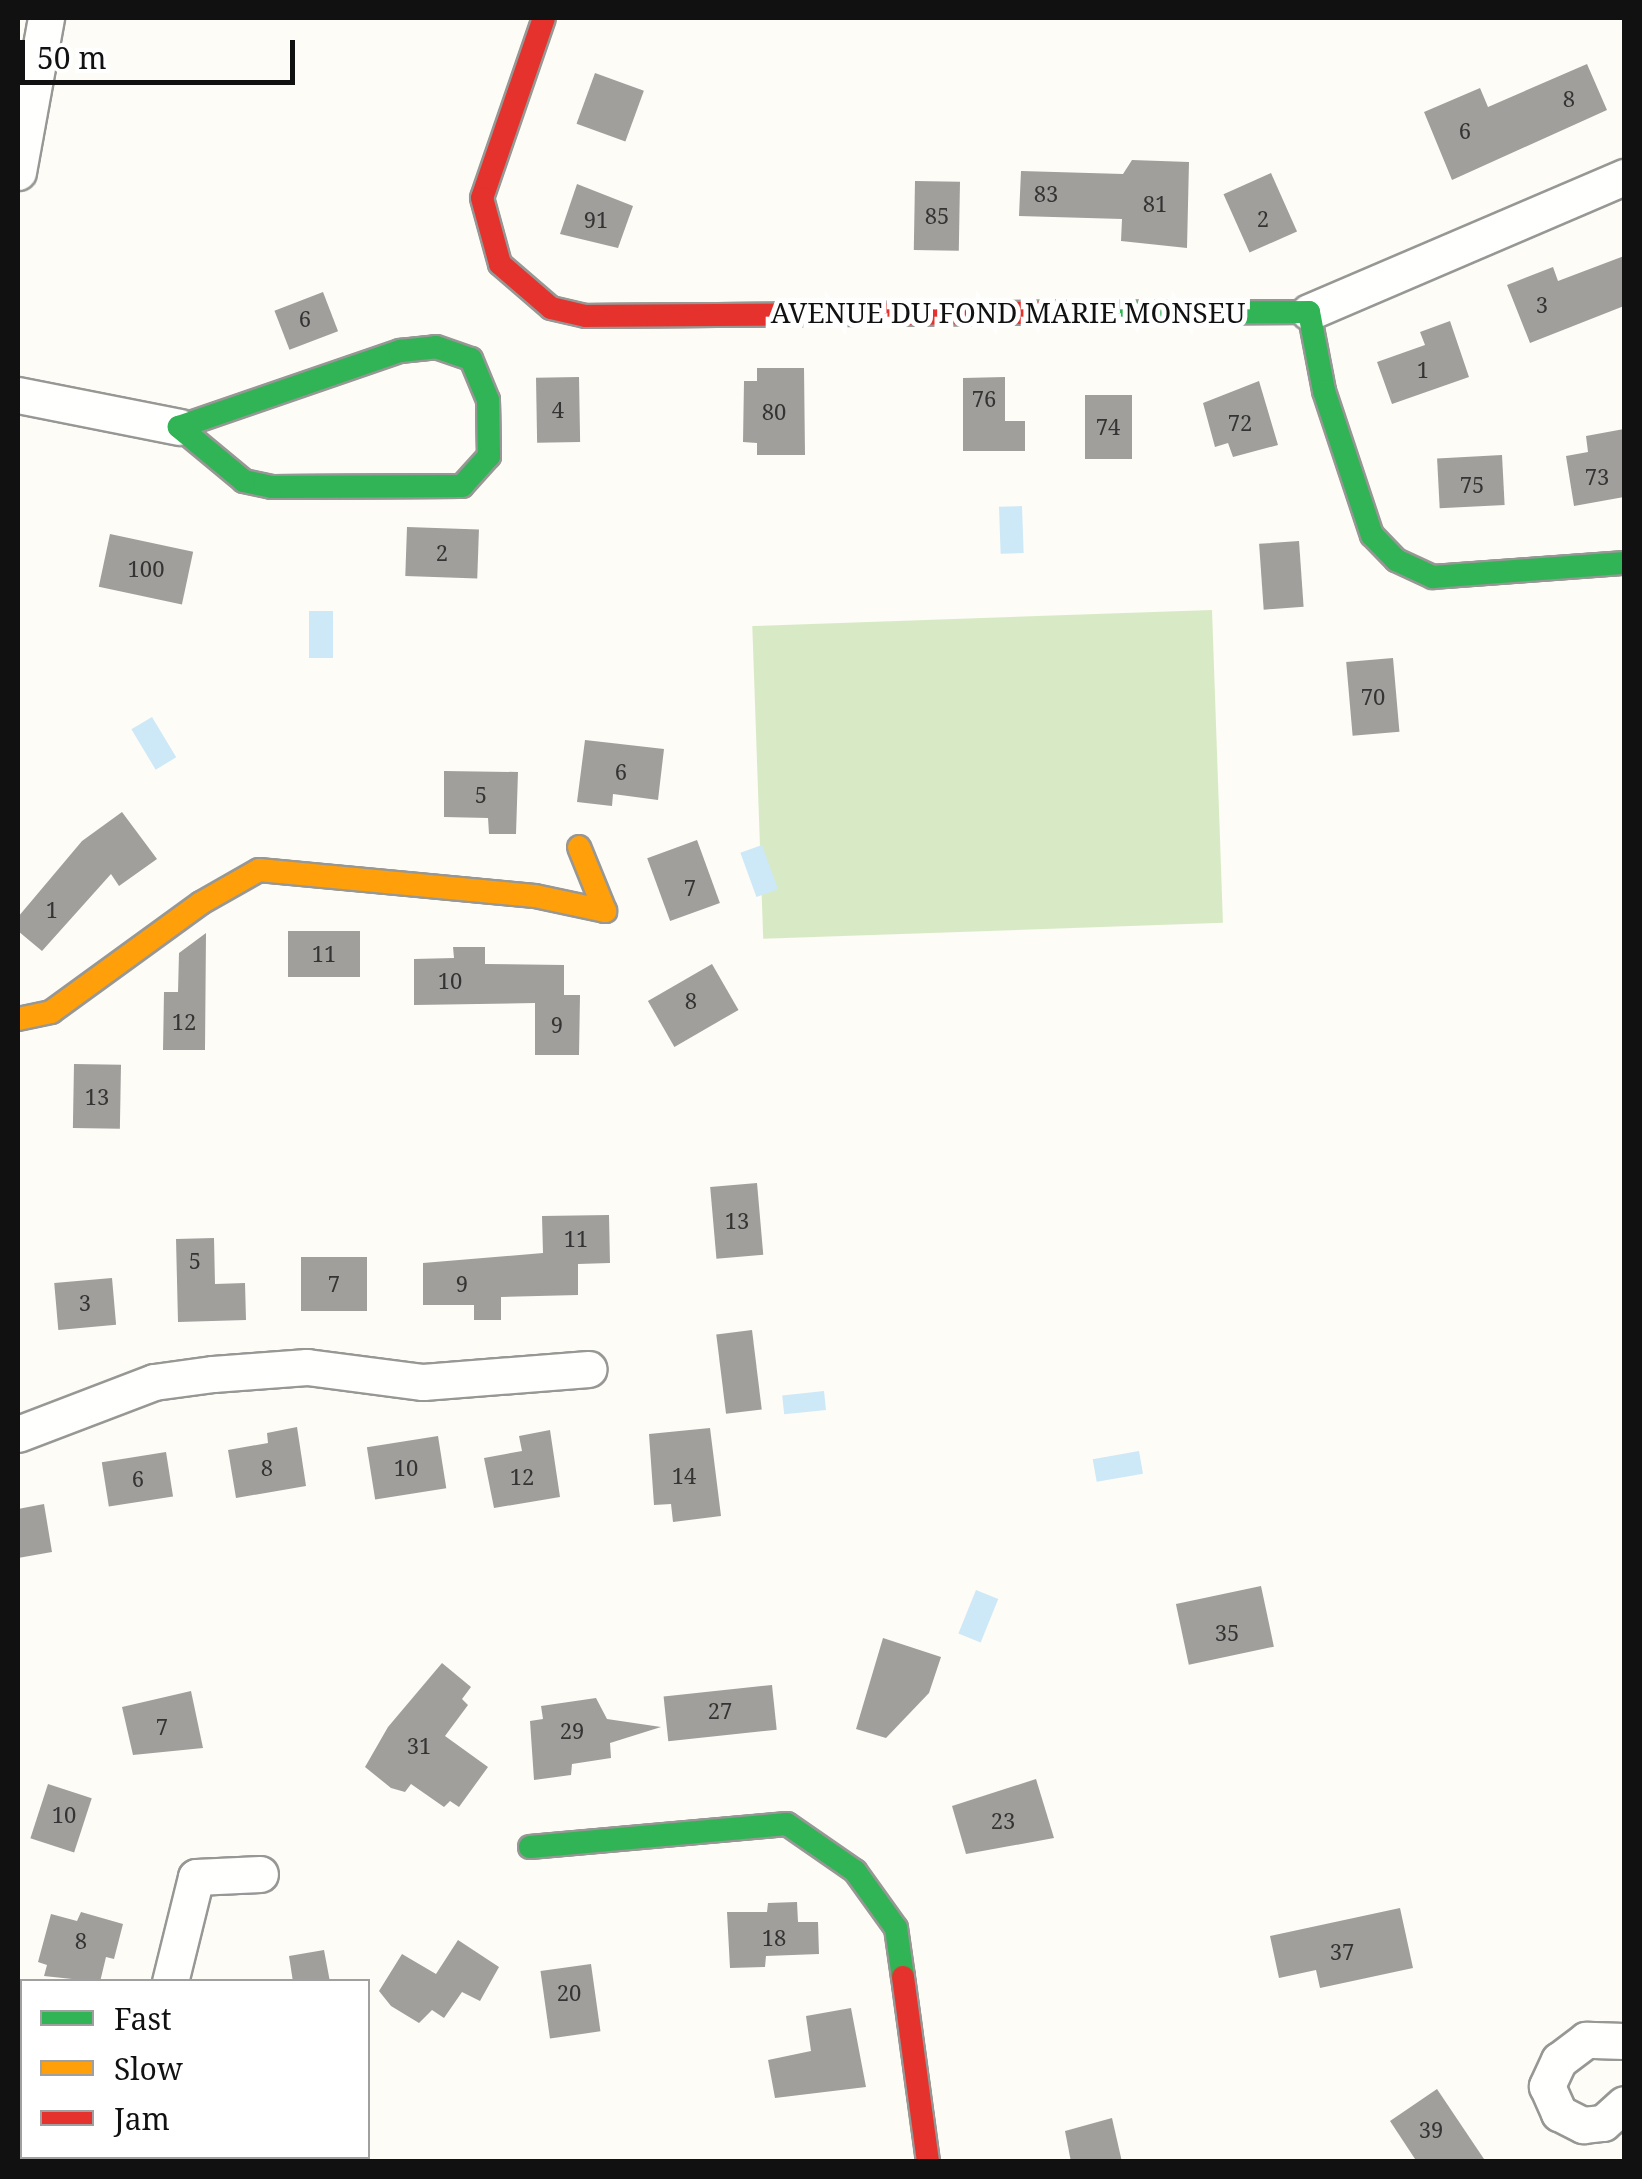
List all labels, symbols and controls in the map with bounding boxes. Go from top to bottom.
scale bar [25,20,300,82]
text: 50 m [37,37,107,78]
house number: 8 [1563,86,1575,112]
house number: 6 [1459,118,1471,144]
house number: 83 [1034,181,1058,207]
house number: 81 [1143,191,1167,217]
house number: 85 [925,203,949,229]
house number: 2 [1257,206,1269,232]
house number: 91 [584,207,608,233]
house number: 3 [1536,292,1548,318]
street label: AVENUE DU FOND MARIE MONSEU [771,295,1245,329]
house number: 6 [299,306,311,332]
house number: 1 [1417,357,1429,383]
house number: 76 [972,386,996,412]
house number: 4 [552,397,564,423]
house number: 80 [762,399,786,425]
house number: 72 [1228,410,1252,436]
house number: 74 [1096,414,1120,440]
house number: 73 [1585,464,1609,490]
house number: 75 [1460,472,1484,498]
house number: 2 [436,540,448,566]
house number: 100 [128,556,164,582]
house number: 70 [1361,684,1385,710]
house number: 6 [615,759,627,785]
house number: 5 [475,782,487,808]
house number: 7 [684,875,696,901]
house number: 1 [46,897,58,923]
house number: 11 [312,941,336,967]
house number: 10 [438,968,462,994]
house number: 8 [685,988,697,1014]
house number: 12 [172,1009,196,1035]
house number: 9 [551,1012,563,1038]
house number: 13 [85,1084,109,1110]
house number: 13 [725,1208,749,1234]
house number: 11 [564,1226,588,1252]
house number: 5 [189,1248,201,1274]
house number: 7 [328,1271,340,1297]
house number: 9 [456,1271,468,1297]
house number: 3 [79,1290,91,1316]
house number: 8 [261,1455,273,1481]
house number: 10 [394,1455,418,1481]
house number: 14 [672,1463,696,1489]
house number: 12 [510,1464,534,1490]
house number: 6 [132,1466,144,1492]
house number: 35 [1215,1620,1239,1646]
house number: 27 [708,1698,732,1724]
house number: 7 [156,1714,168,1740]
house number: 29 [560,1718,584,1744]
house number: 31 [407,1733,431,1759]
house number: 10 [52,1802,76,1828]
house number: 23 [991,1808,1015,1834]
house number: 18 [762,1925,786,1951]
house number: 8 [75,1928,87,1954]
house number: 37 [1330,1939,1354,1965]
legend [20,1979,370,2159]
house number: 20 [557,1980,581,2006]
text: Fast [114,1998,171,2039]
text: Slow [114,2048,183,2089]
text: Jam [114,2098,170,2139]
house number: 39 [1419,2117,1443,2143]

